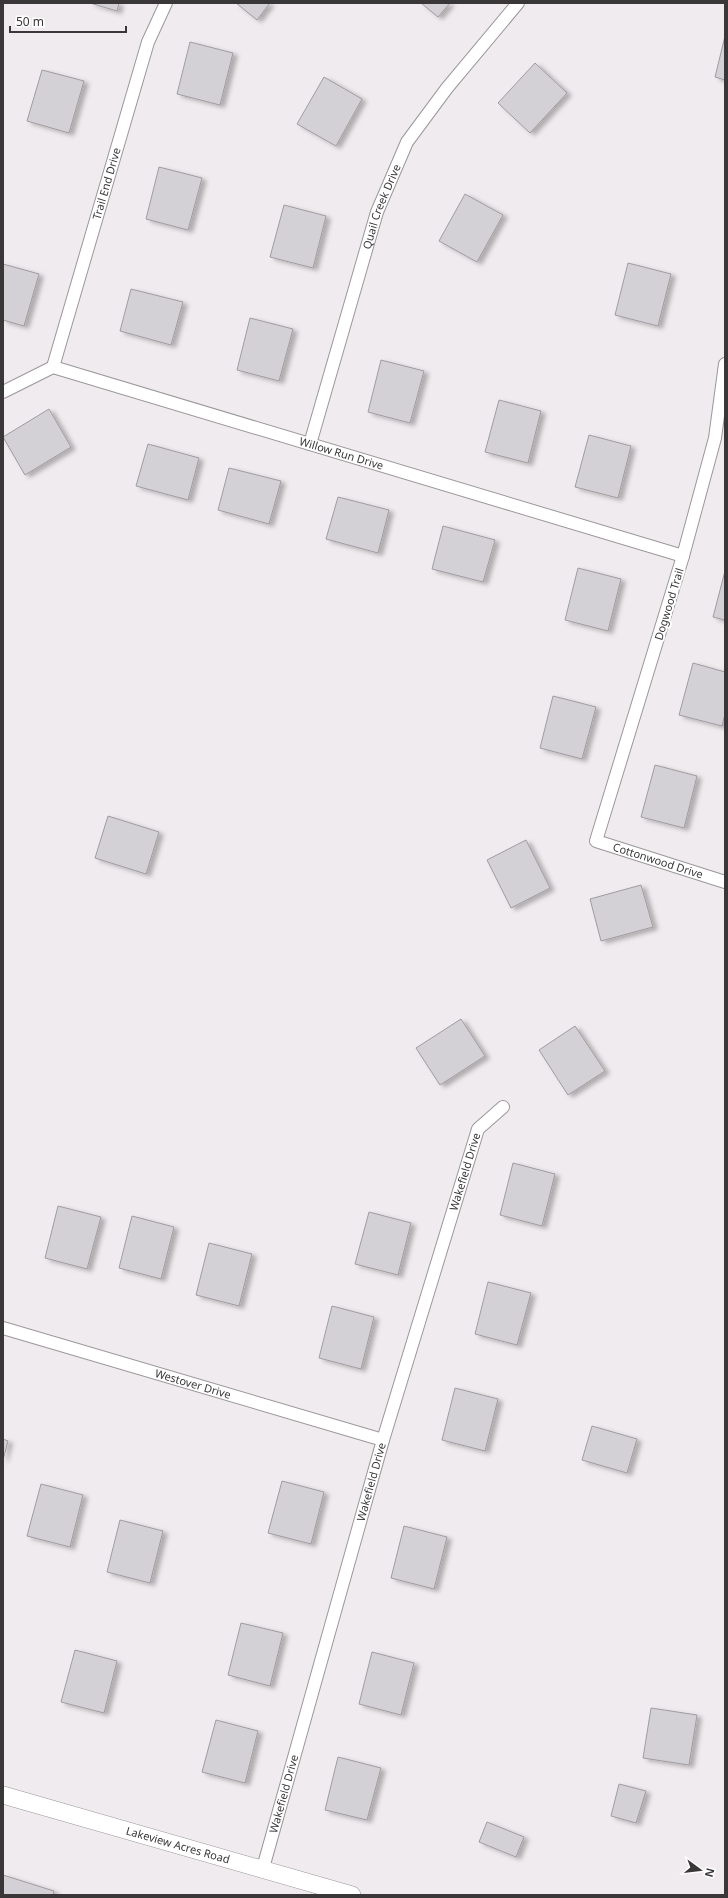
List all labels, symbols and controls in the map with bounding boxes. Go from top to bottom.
scale bar [10,8,126,34]
text: 50 m [16,13,44,30]
street label: Trail End Drive [88,146,124,221]
street label: Quail Creek Drive [359,162,404,251]
street label: Willow Run Drive [298,433,386,473]
street label: Dogwood Trail [650,566,687,642]
street label: Cottonwood Drive [611,839,705,882]
street label: Wakefield Drive [445,1131,483,1212]
street label: Westover Drive [153,1365,233,1402]
street label: Wakefield Drive [353,1441,389,1523]
street label: Wakefield Drive [265,1753,301,1835]
street label: Lakeview Acres Road [125,1823,232,1867]
north arrow [680,1850,720,1890]
text: N [702,1866,719,1879]

